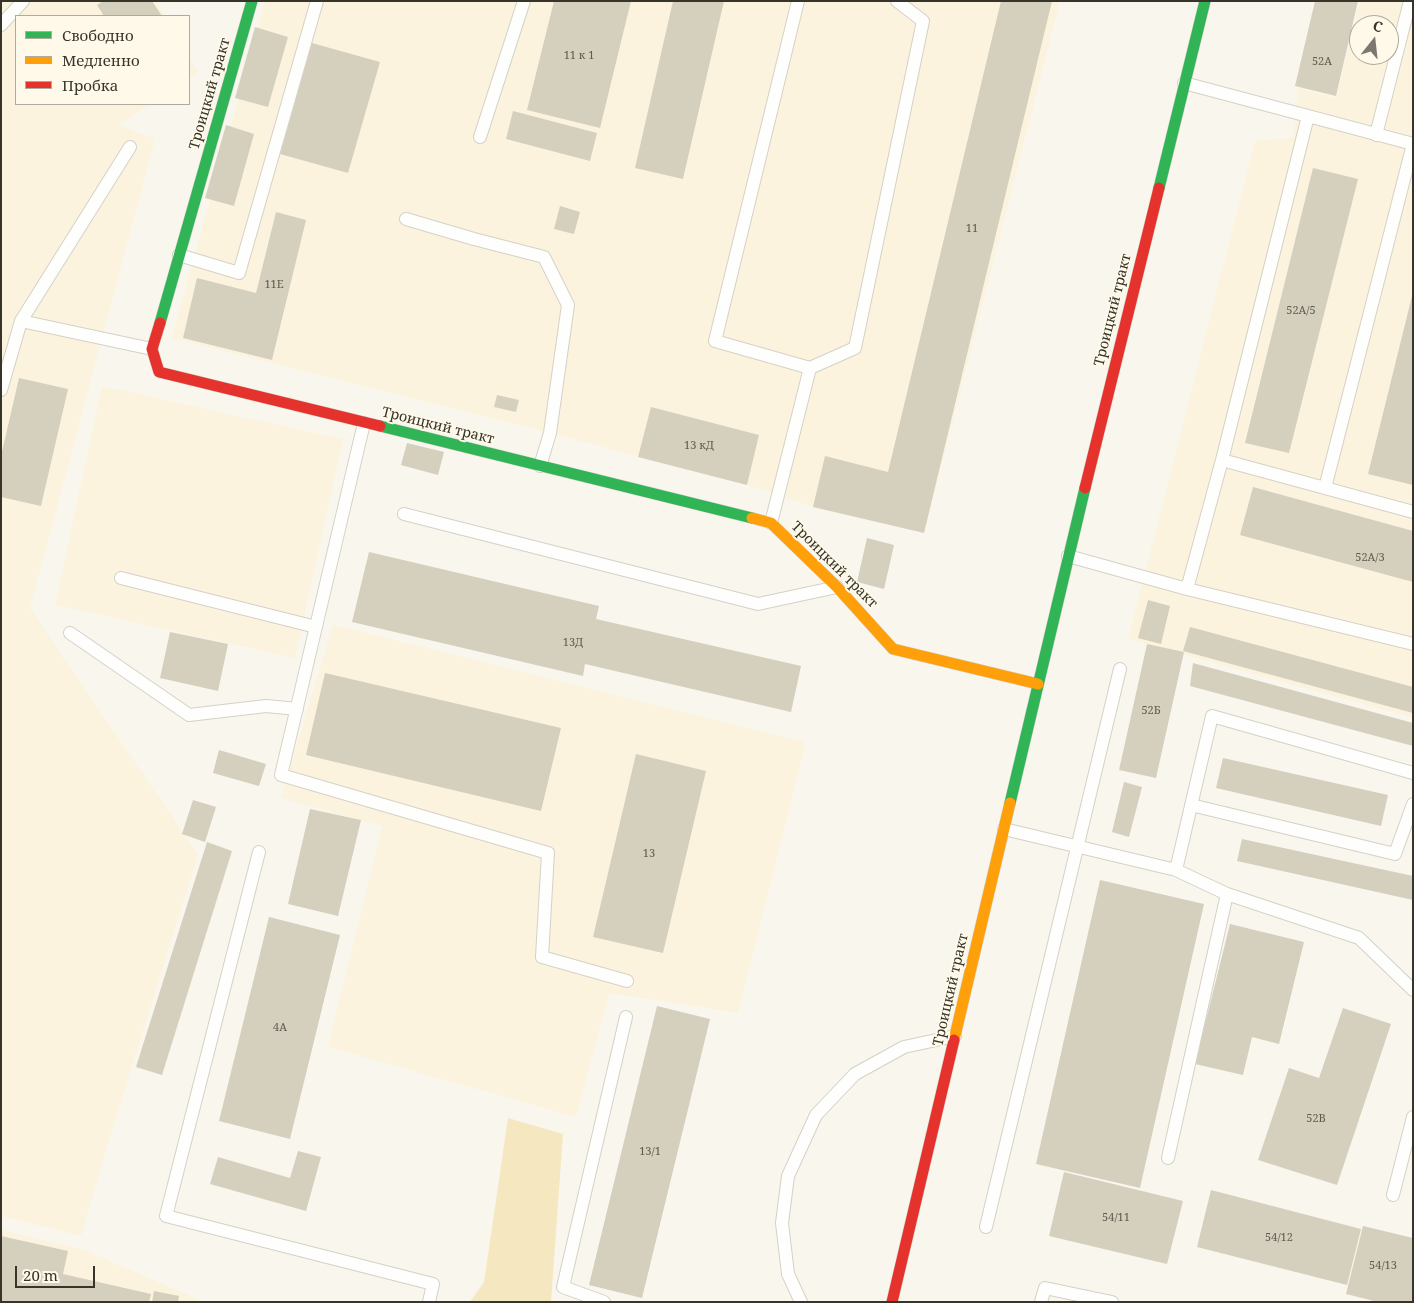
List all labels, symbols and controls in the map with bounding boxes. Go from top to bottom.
legend [15,15,190,105]
north arrow [1349,15,1399,65]
text: С [1371,16,1385,36]
text: Свободно [62,25,134,45]
street label: Троицкий тракт [186,36,234,152]
house number: 11 к 1 [564,49,594,63]
text: Медленно [62,50,140,70]
house number: 52А [1312,55,1332,69]
text: Пробка [62,75,118,95]
house number: 11 [966,222,978,236]
street label: Троицкий тракт [1091,252,1135,368]
house number: 11Е [264,278,284,292]
house number: 52А/5 [1286,304,1316,318]
street label: Троицкий тракт [380,404,496,448]
house number: 13 кД [684,439,714,453]
street label: Троицкий тракт [787,518,881,612]
house number: 52А/3 [1355,551,1385,565]
house number: 13Д [563,636,583,650]
house number: 52Б [1141,704,1161,718]
house number: 13 [643,847,655,861]
street label: Троицкий тракт [930,932,972,1048]
house number: 4А [273,1021,287,1035]
house number: 52В [1306,1112,1326,1126]
house number: 13/1 [639,1145,661,1159]
house number: 54/11 [1102,1211,1130,1225]
house number: 54/12 [1265,1231,1293,1245]
scale bar [18,1256,98,1288]
house number: 54/13 [1369,1259,1397,1273]
text: 20 m [23,1265,58,1285]

